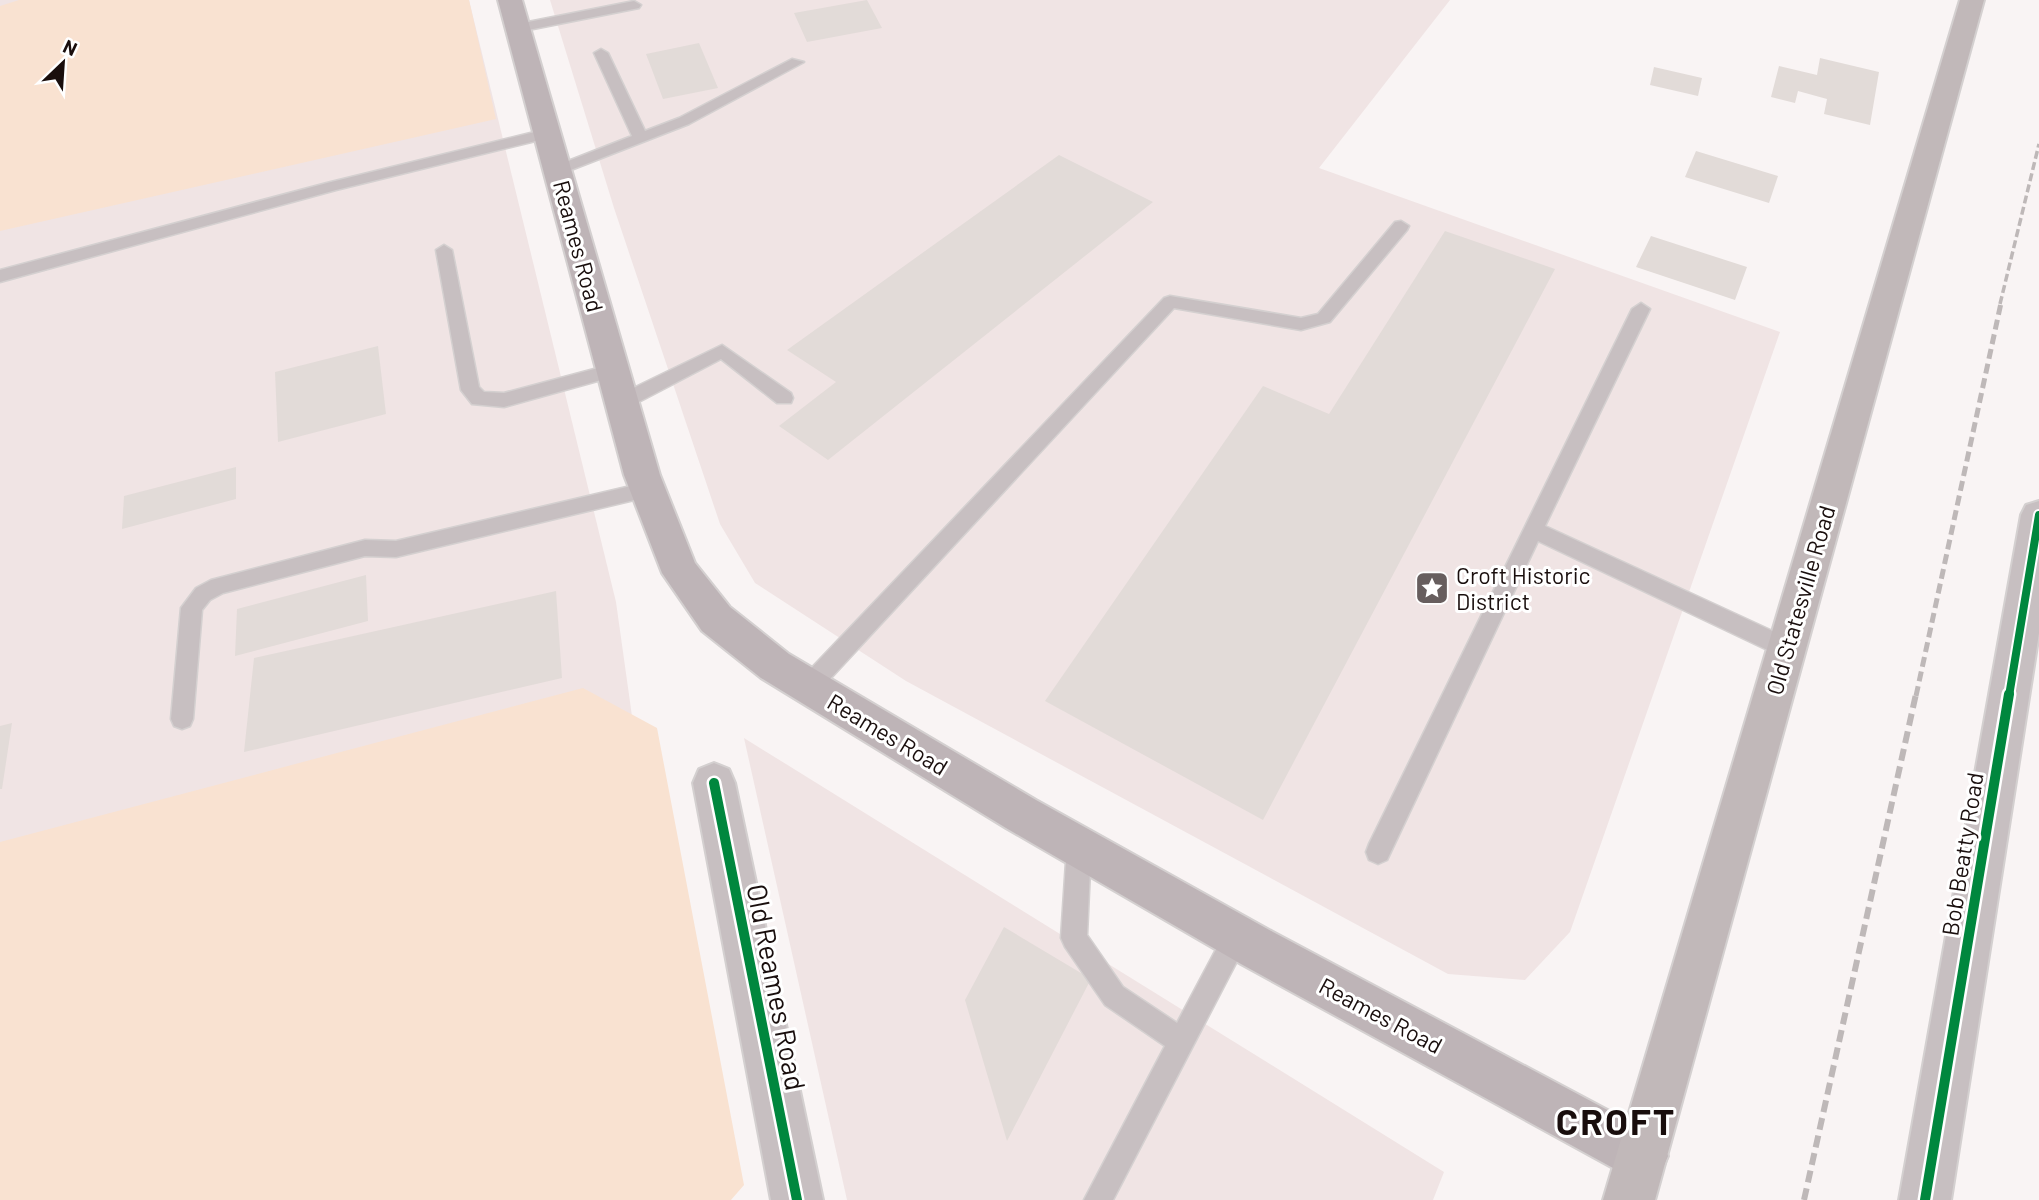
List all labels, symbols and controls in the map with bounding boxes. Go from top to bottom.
north arrow [28,28,98,98]
text: N [60,34,81,60]
street label: Reames Road [548,177,610,315]
street label: Old Statesville Road [1760,502,1840,698]
place label: Croft Historic District [1456,561,1590,615]
place icon: Croft Historic District [1413,569,1451,607]
street label: Reames Road [823,687,953,781]
street label: Bob Beatty Road [1935,770,1989,938]
street label: Old Reames Road [740,881,814,1093]
street label: Reames Road [1315,971,1447,1059]
district label: CROFT [1556,1098,1676,1142]

